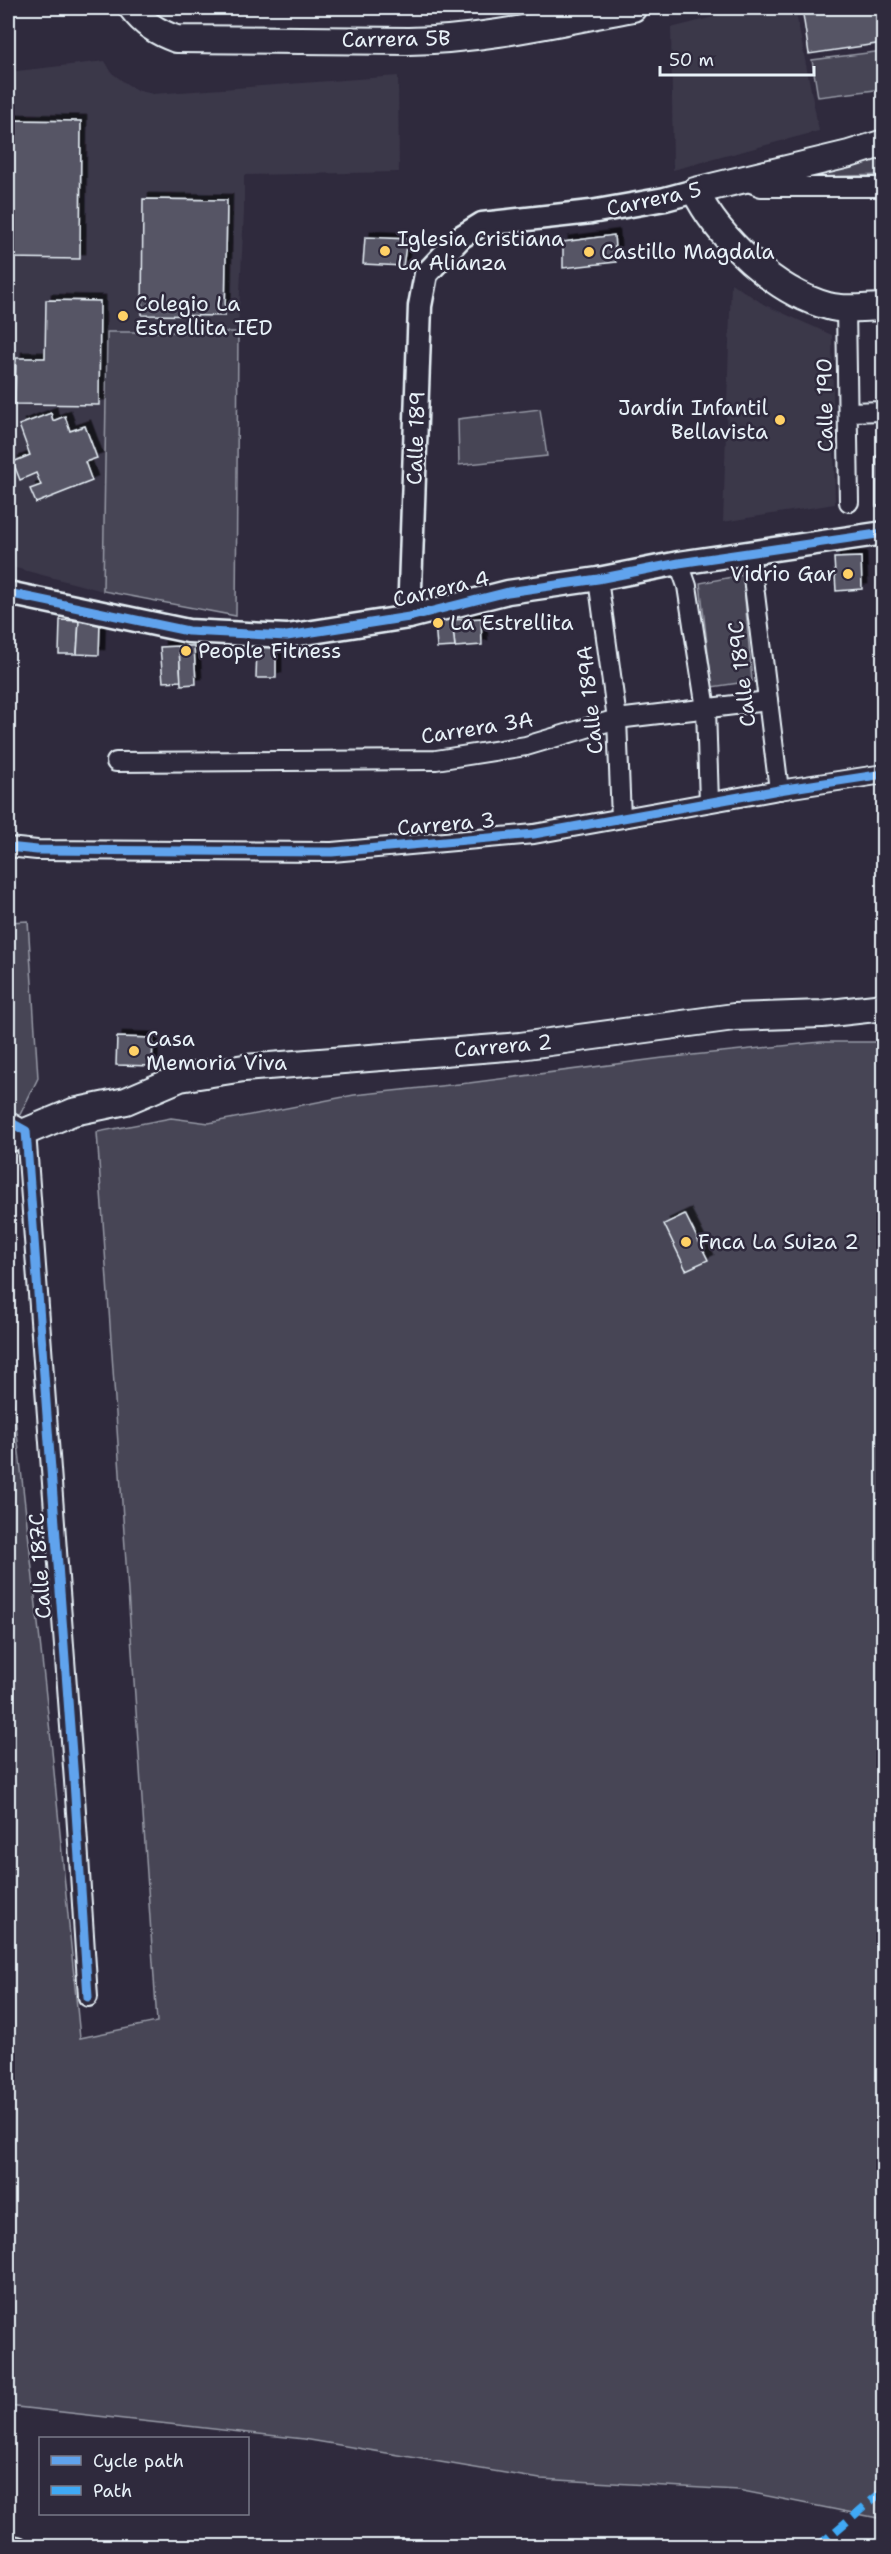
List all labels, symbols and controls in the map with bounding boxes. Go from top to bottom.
street label: Carrera 5B [341,24,451,54]
scale bar [660,39,814,77]
text: 50 m [669,48,714,72]
street label: Carrera 5 [604,175,704,223]
place label: Iglesia Cristiana La Alianza [397,225,564,277]
place label: Castillo Magdala [601,238,775,266]
marker: Iglesia Cristiana La Alianza [378,244,392,258]
marker: Castillo Magdala [582,245,596,259]
place label: Colegio La Estrellita IED [135,290,273,342]
marker: Colegio La Estrellita IED [116,309,130,323]
street label: Calle 190 [810,358,840,452]
street label: Calle 189 [400,391,432,485]
place label: Jardín Infantil Bellavista [618,394,769,446]
marker: Jardín Infantil Bellavista [773,413,787,427]
place label: Vidrio Gar [730,560,836,588]
street label: Carrera 4 [390,564,492,614]
marker: Vidrio Gar [841,567,855,581]
place label: La Estrellita [450,609,573,637]
marker: La Estrellita [431,616,445,630]
street label: Calle 189C [722,619,762,729]
place label: People Fitness [198,637,341,665]
marker: People Fitness [179,644,193,658]
street label: Calle 189A [570,644,610,756]
street label: Carrera 3A [419,705,535,751]
street label: Carrera 3 [396,806,496,842]
place label: Casa Memoria Viva [146,1025,287,1077]
street label: Carrera 2 [453,1028,553,1064]
marker: Casa Memoria Viva [127,1044,141,1058]
place label: Fnca La Suiza 2 [698,1228,859,1256]
marker: Fnca La Suiza 2 [679,1235,693,1249]
street label: Calle 187C [22,1512,58,1620]
legend [39,2437,249,2515]
text: Cycle path [93,2449,184,2473]
text: Path [93,2479,132,2503]

